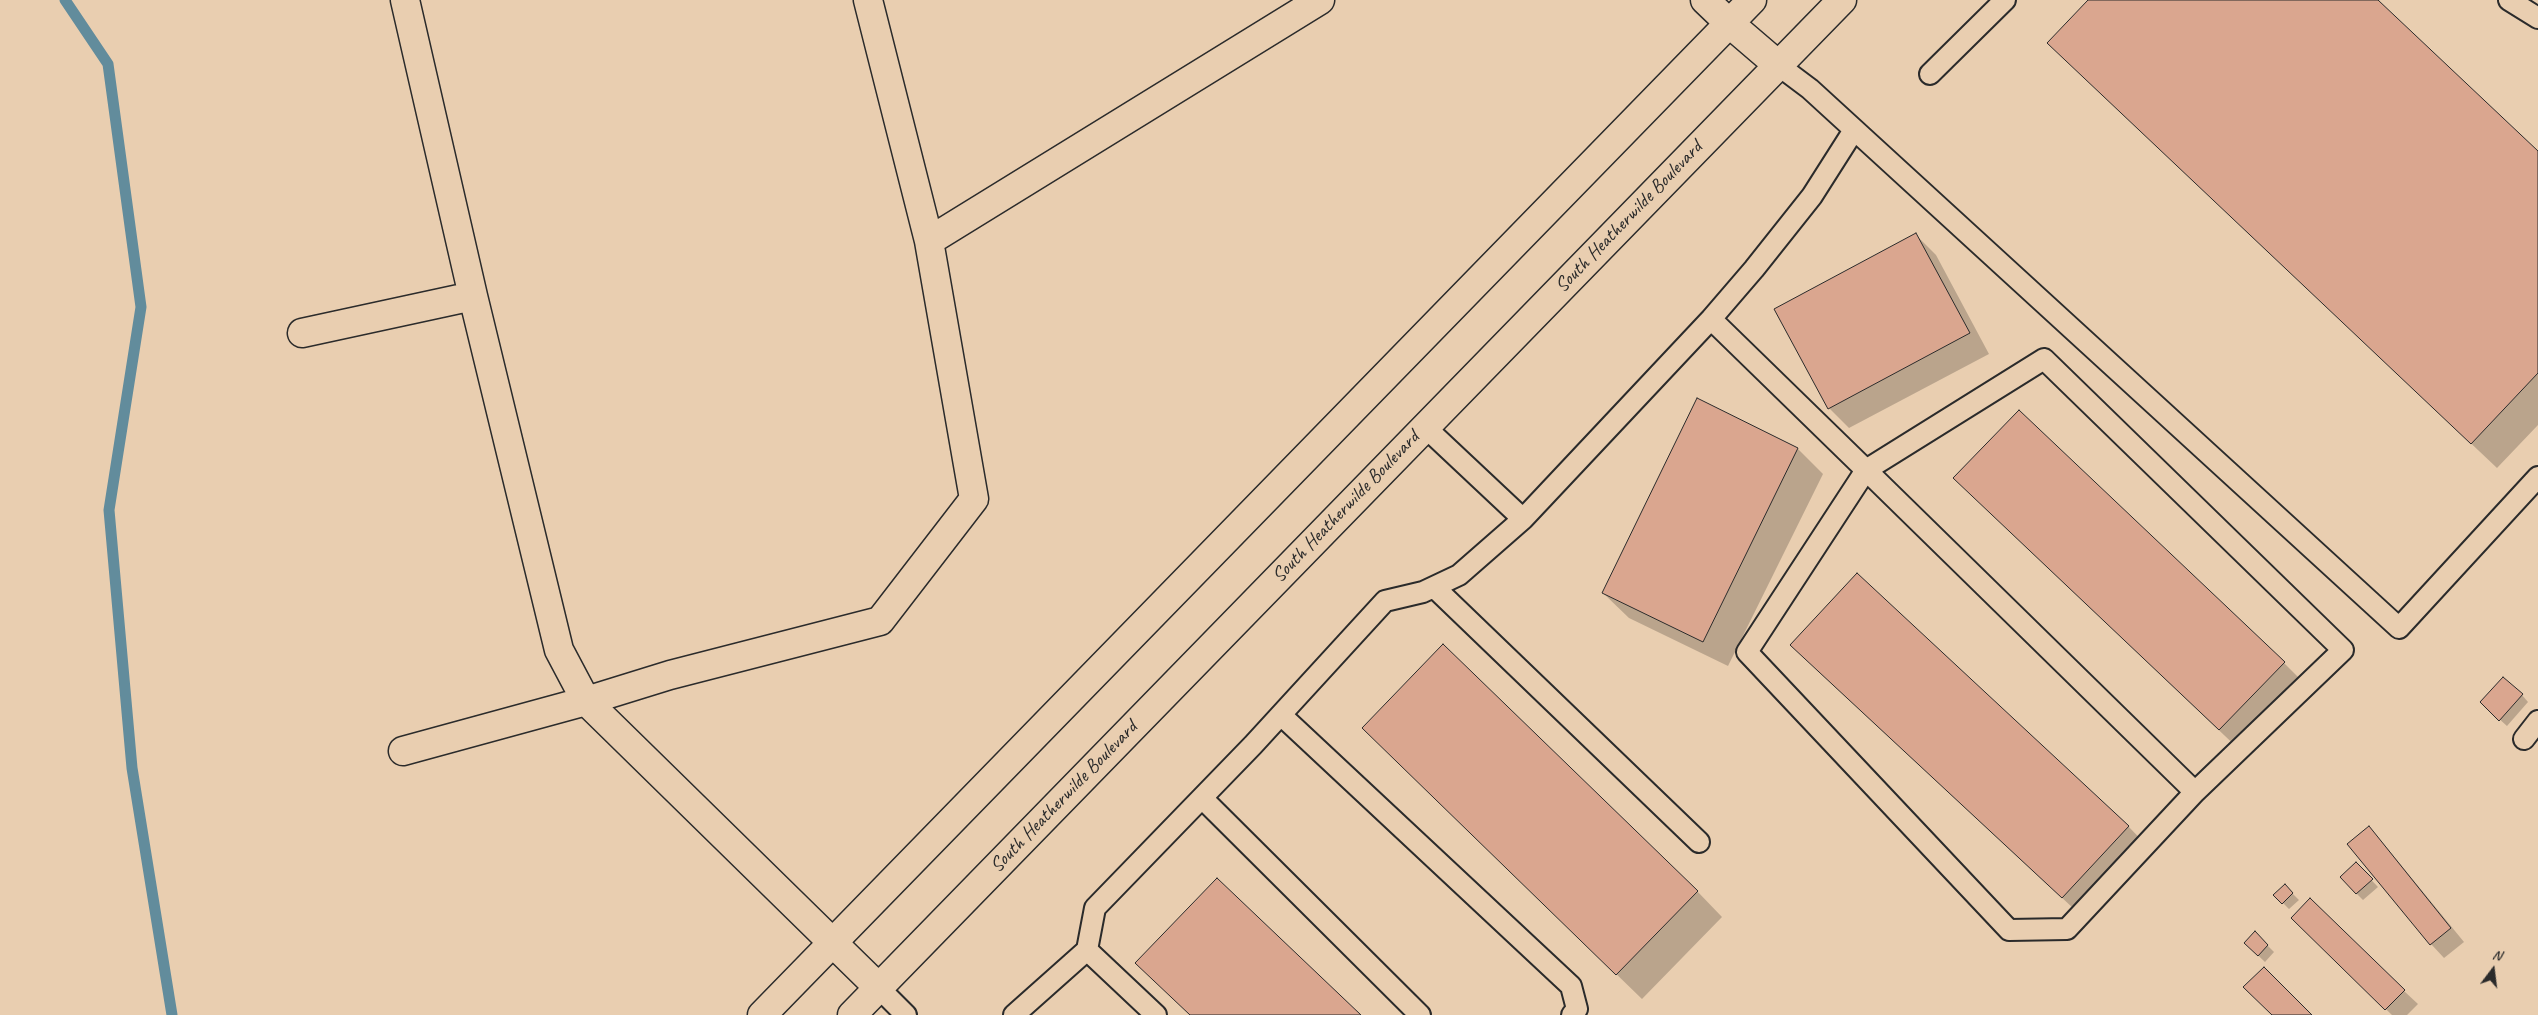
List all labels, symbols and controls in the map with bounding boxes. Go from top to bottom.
street label: South Heatherwilde Boulevard [1550,136,1708,298]
street label: South Heatherwilde Boulevard [1267,426,1425,588]
street label: South Heatherwilde Boulevard [985,716,1143,878]
north arrow [2468,945,2518,995]
text: N [2491,946,2503,964]

